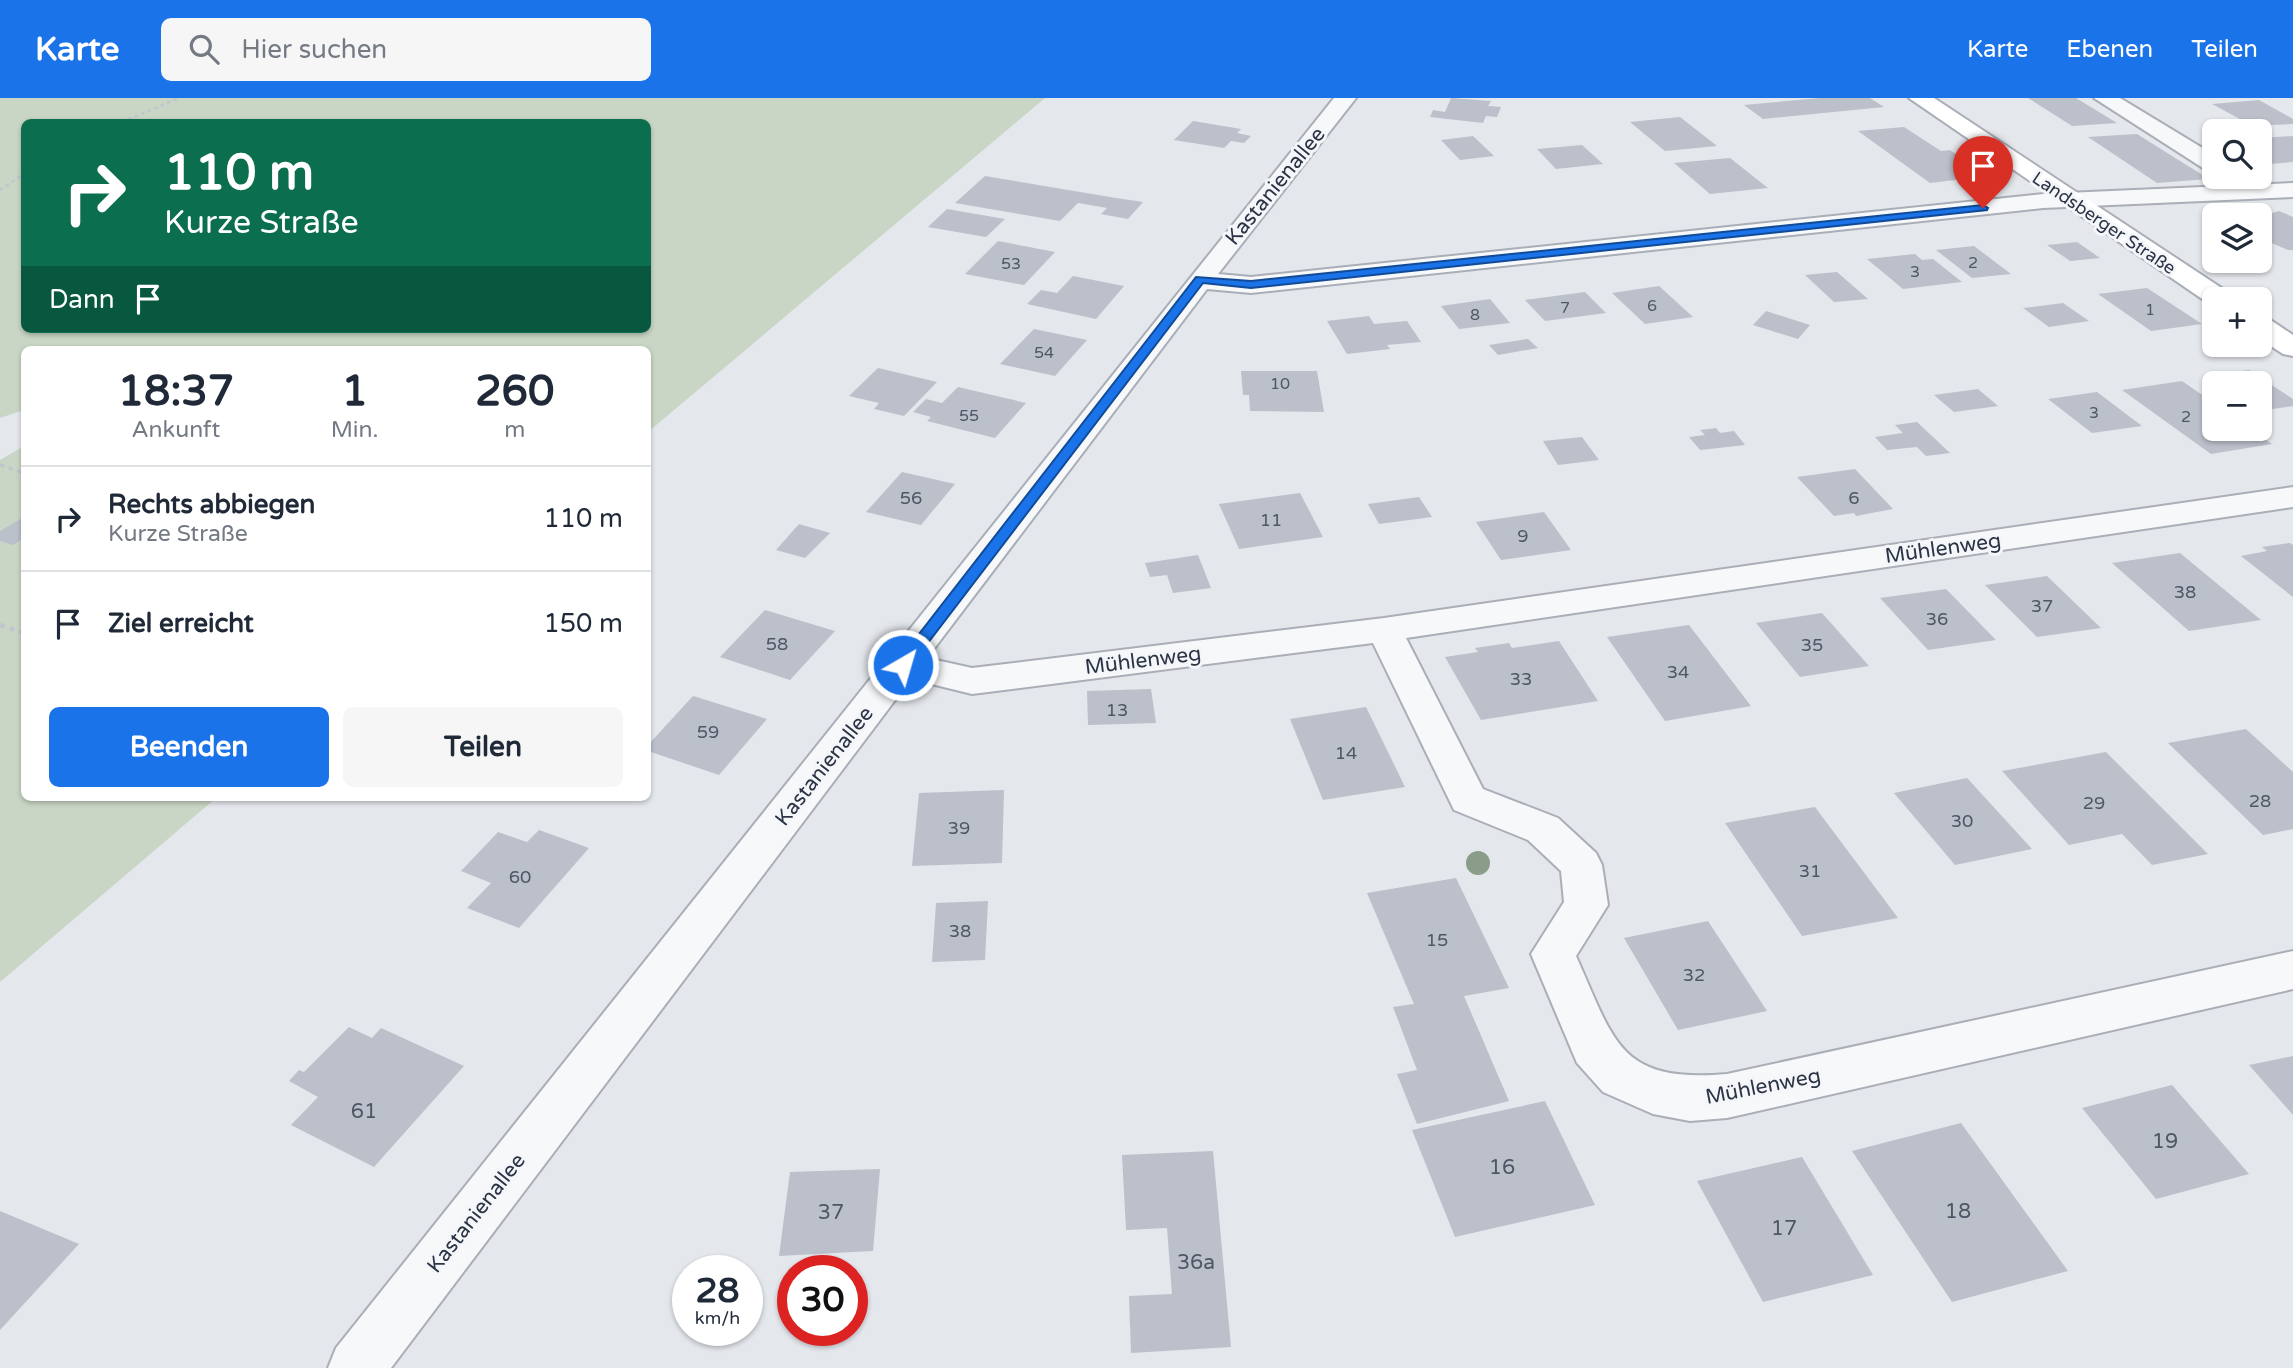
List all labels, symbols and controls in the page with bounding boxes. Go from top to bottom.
search box [161,18,651,81]
text: Karte [35,30,119,69]
icon: search [185,30,223,68]
text: Hier suchen [241,34,387,65]
text: Karte [1967,35,2028,64]
text: Ebenen [2066,35,2153,64]
text: Teilen [2191,35,2258,64]
map controls [2202,119,2272,441]
button: search [2202,119,2272,189]
street label: Kastanienallee [1220,122,1331,250]
pin [1953,136,2013,208]
text: 110 m [164,144,314,203]
icon: right [49,147,140,238]
icon: arrive [1964,147,2002,185]
street label: Landsberger Straße [2028,167,2180,279]
button: layers [2202,203,2272,273]
text: Kurze Straße [164,204,359,242]
house number: 2 [1968,253,1978,273]
house number: 53 [1001,254,1021,274]
house number: 3 [1910,262,1920,282]
icon: arrive [129,280,167,318]
text: Dann [49,284,115,315]
button: + [2202,287,2272,357]
house number: 6 [1647,296,1657,316]
house number: 7 [1560,298,1570,318]
house number: 1 [2145,300,2155,320]
house number: 8 [1470,305,1480,325]
house number: 54 [1034,343,1054,363]
text: 18:37 [118,366,234,417]
text: 1 [341,366,368,417]
text: 260 [475,366,554,417]
button: − [2202,371,2272,441]
house number: 10 [1270,374,1290,394]
house number: 3 [2089,403,2099,423]
house number: 55 [959,406,979,426]
house number: 2 [2181,407,2191,427]
text: Ankunft [132,416,220,444]
text: Min. [331,416,378,444]
text: m [504,416,525,444]
house number: 56 [900,487,922,509]
house number: 6 [1848,487,1860,509]
text: Rechts abbiegen [108,489,315,520]
icon: right [49,500,87,538]
text: 110 m [543,503,623,534]
house number: 11 [1260,509,1282,531]
text: Kurze Straße [108,520,248,548]
house number: 9 [1517,525,1529,547]
street label: Mühlenweg [1883,528,2003,569]
house number: 38 [2174,581,2196,603]
house number: 37 [2031,595,2053,617]
icon: arrive [49,605,87,643]
text: Ziel erreicht [108,608,254,639]
text: 150 m [543,608,623,639]
house number: 36 [1926,608,1948,630]
position arrow [866,628,940,702]
house number: 58 [766,633,788,655]
house number: 35 [1801,634,1823,656]
street label: Mühlenweg [1084,641,1203,680]
house number: 34 [1667,661,1689,683]
house number: 33 [1510,668,1532,690]
house number: 13 [1106,699,1128,721]
street label: Kastanienallee [770,702,879,831]
button: Beenden [49,707,329,787]
button: Teilen [343,707,623,787]
house number: 59 [697,721,719,743]
house number: 14 [1335,742,1357,764]
house number: 28 [2249,790,2271,812]
house number: 29 [2083,792,2105,814]
house number: 30 [1951,810,1973,832]
house number: 39 [948,817,970,839]
house number: 31 [1799,860,1821,882]
house number: 60 [509,866,531,888]
house number: 38 [949,920,971,942]
house number: 15 [1426,929,1448,951]
house number: 32 [1683,964,1705,986]
street label: Mühlenweg [1703,1063,1823,1110]
house number: 61 [351,1099,377,1124]
house number: 19 [2152,1129,2178,1154]
street label: Kastanienallee [422,1149,531,1278]
house number: 16 [1489,1155,1515,1180]
house number: 18 [1945,1199,1971,1224]
house number: 37 [818,1200,844,1225]
house number: 17 [1771,1216,1797,1241]
house number: 36a [1177,1250,1215,1275]
speed limit sign: 30 [777,1255,868,1346]
text: 28 [696,1270,739,1312]
text: km/h [695,1307,740,1329]

